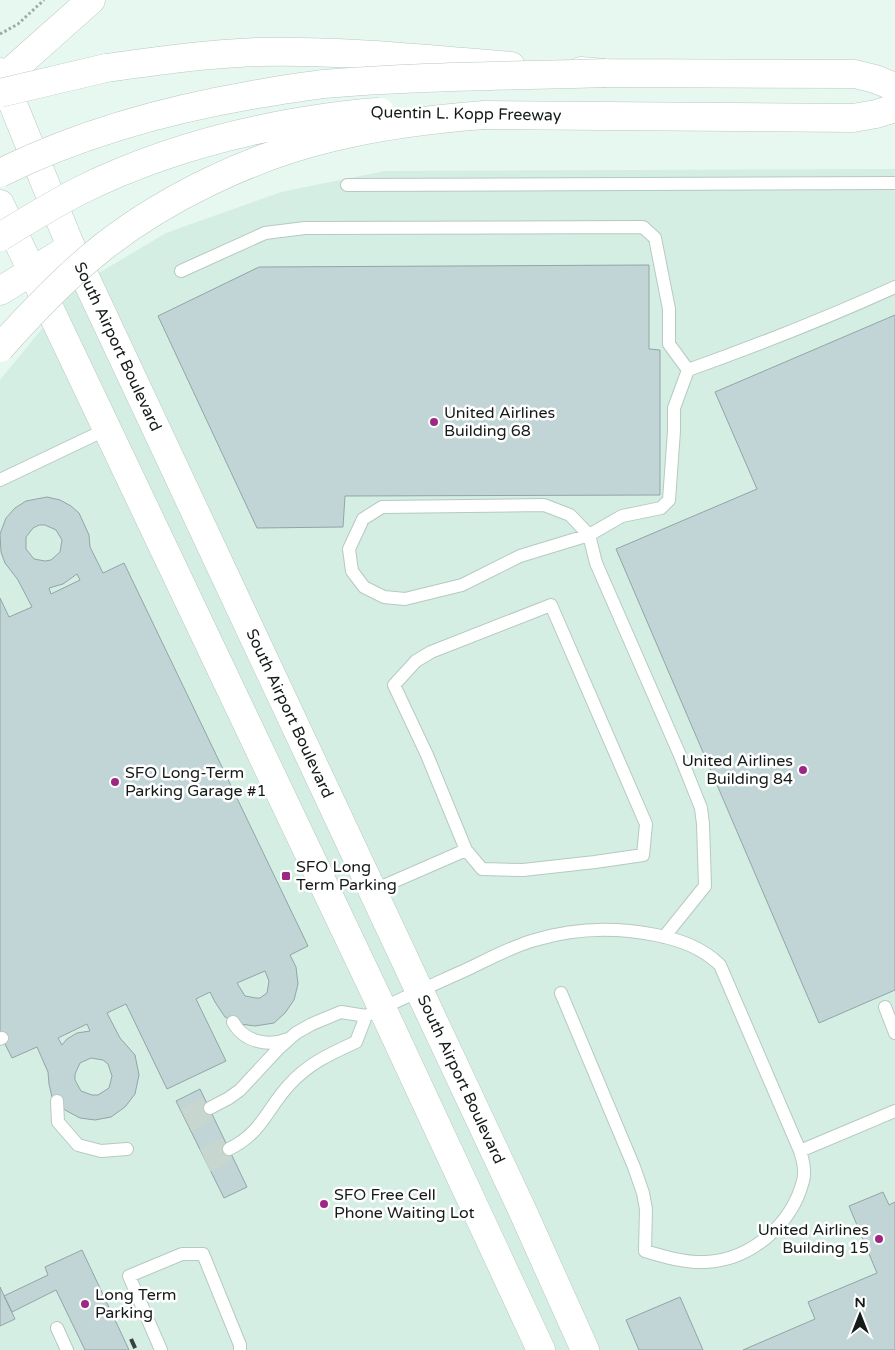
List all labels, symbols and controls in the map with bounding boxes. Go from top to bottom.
street label: Quentin L. Kopp Freeway [370,102,562,126]
street label: South Airport Boulevard [70,259,166,435]
place label: United Airlines Building 68 [444,403,555,441]
marker: United Airlines Building 68 [428,416,440,428]
street label: South Airport Boulevard [241,626,338,801]
place label: United Airlines Building 84 [682,751,793,789]
place label: SFO Long-Term Parking Garage #1 [125,763,267,801]
marker: United Airlines Building 84 [797,764,809,776]
marker: SFO Long-Term Parking Garage #1 [109,776,121,788]
place label: SFO Long Term Parking [296,857,397,895]
marker: SFO Long Term Parking [280,870,292,882]
street label: South Airport Boulevard [413,992,509,1167]
place label: SFO Free Cell Phone Waiting Lot [334,1185,475,1223]
marker: SFO Free Cell Phone Waiting Lot [318,1198,330,1210]
place label: United Airlines Building 15 [758,1220,869,1258]
marker: United Airlines Building 15 [873,1233,885,1245]
place label: Long Term Parking [95,1285,177,1323]
north arrow [835,1290,885,1340]
text: N [854,1294,866,1311]
marker: Long Term Parking [79,1298,91,1310]

